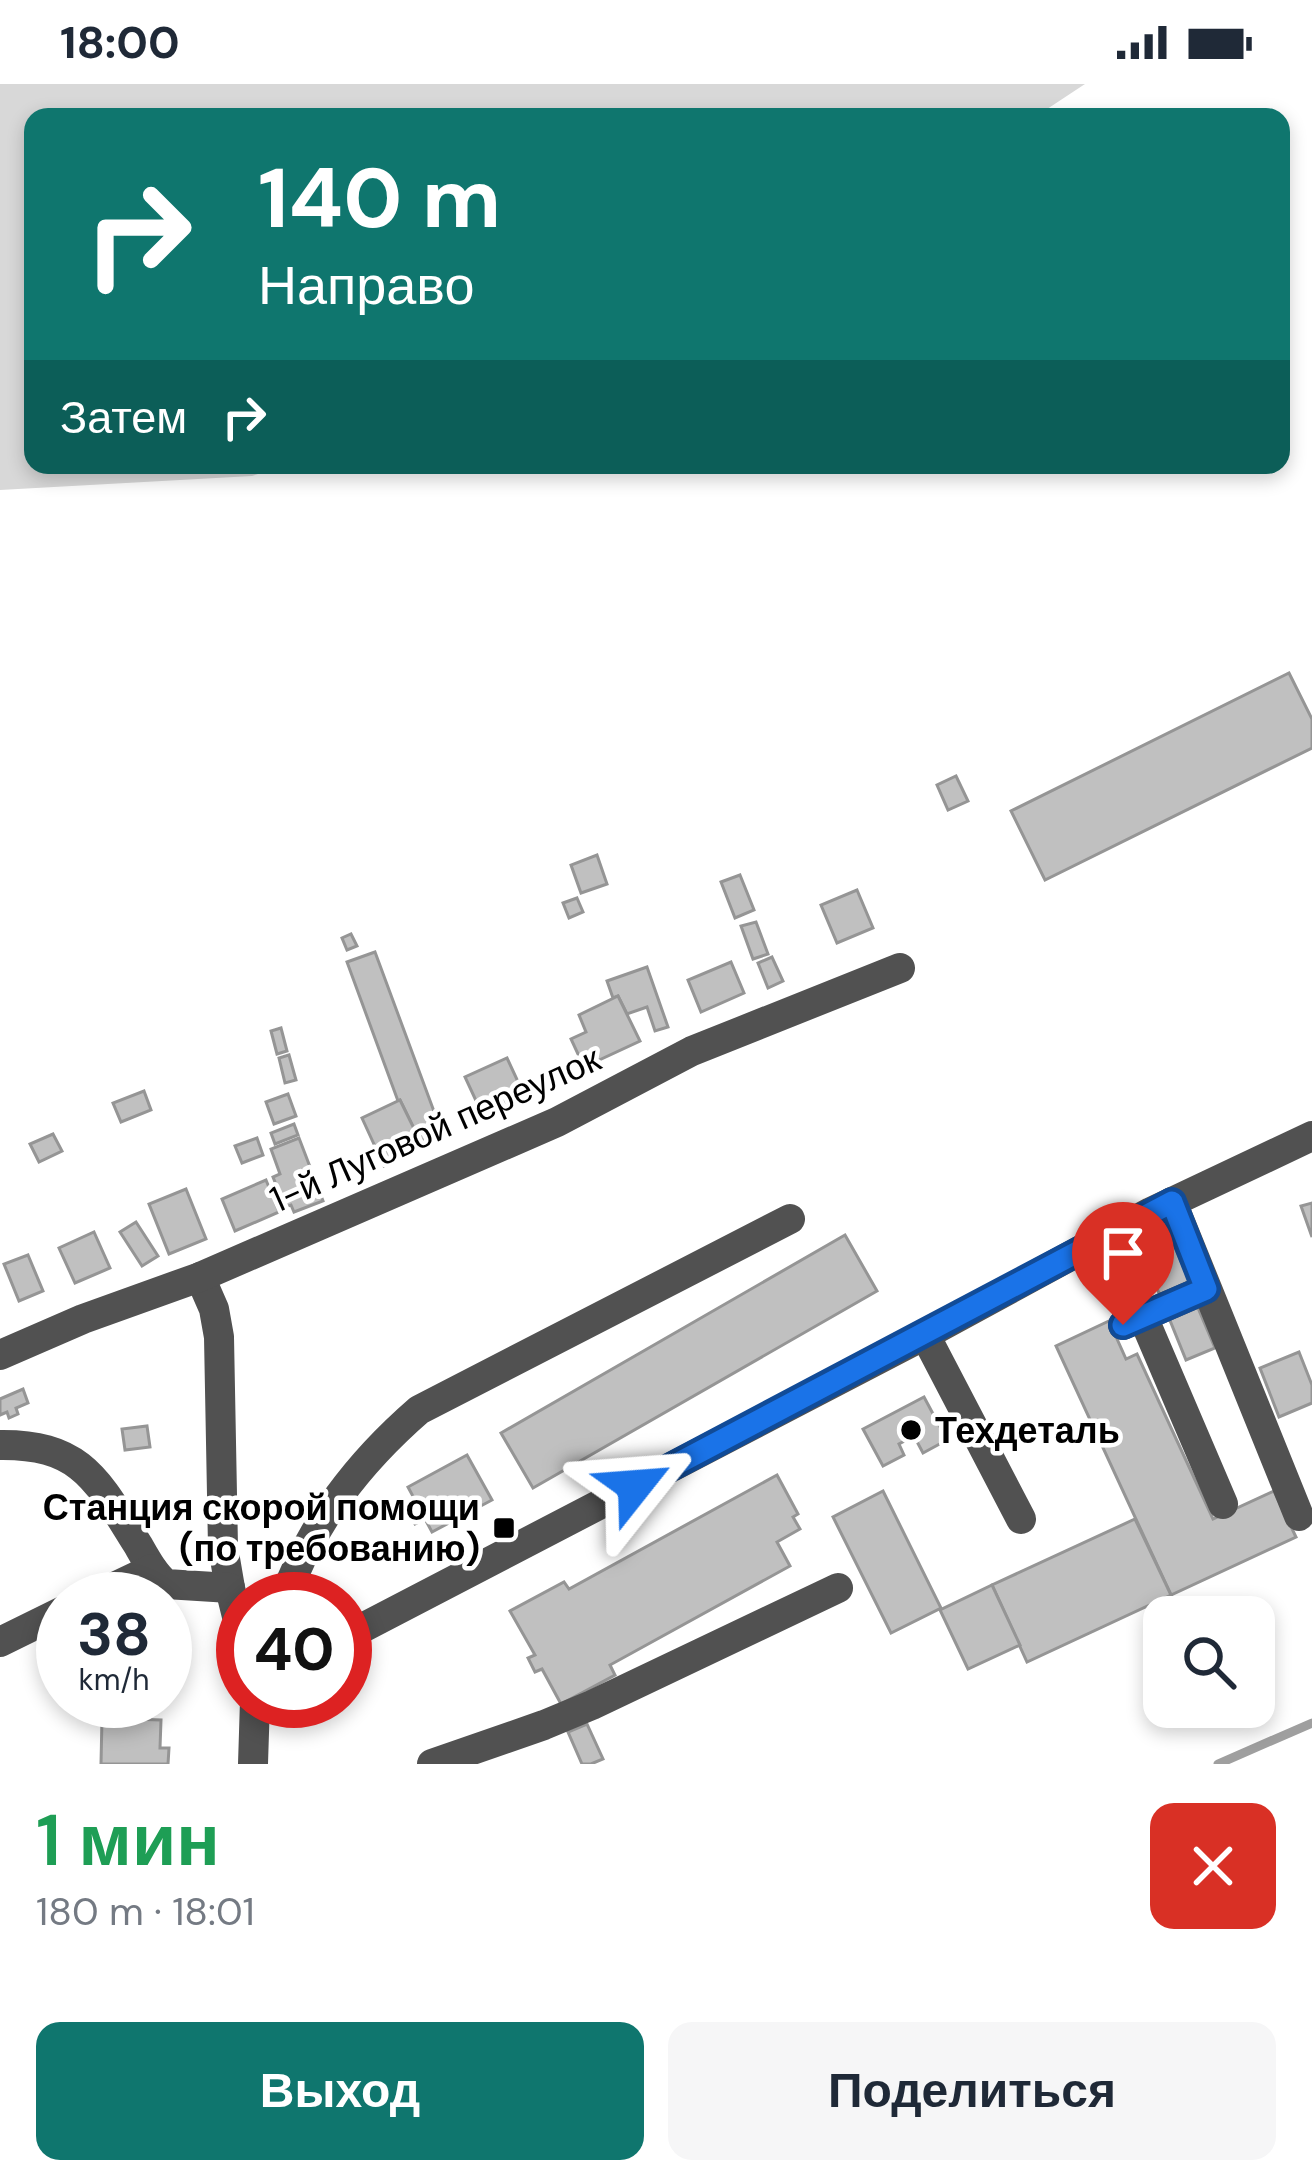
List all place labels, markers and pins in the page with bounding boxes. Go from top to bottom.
pin [1072,1202,1174,1325]
place label: Техдеталь [935,1407,1120,1454]
marker: Техдеталь [898,1417,924,1443]
place label: Станция скорой помощи (по требованию) [43,1484,480,1572]
marker: Станция скорой помощи (по требованию) [491,1515,517,1541]

